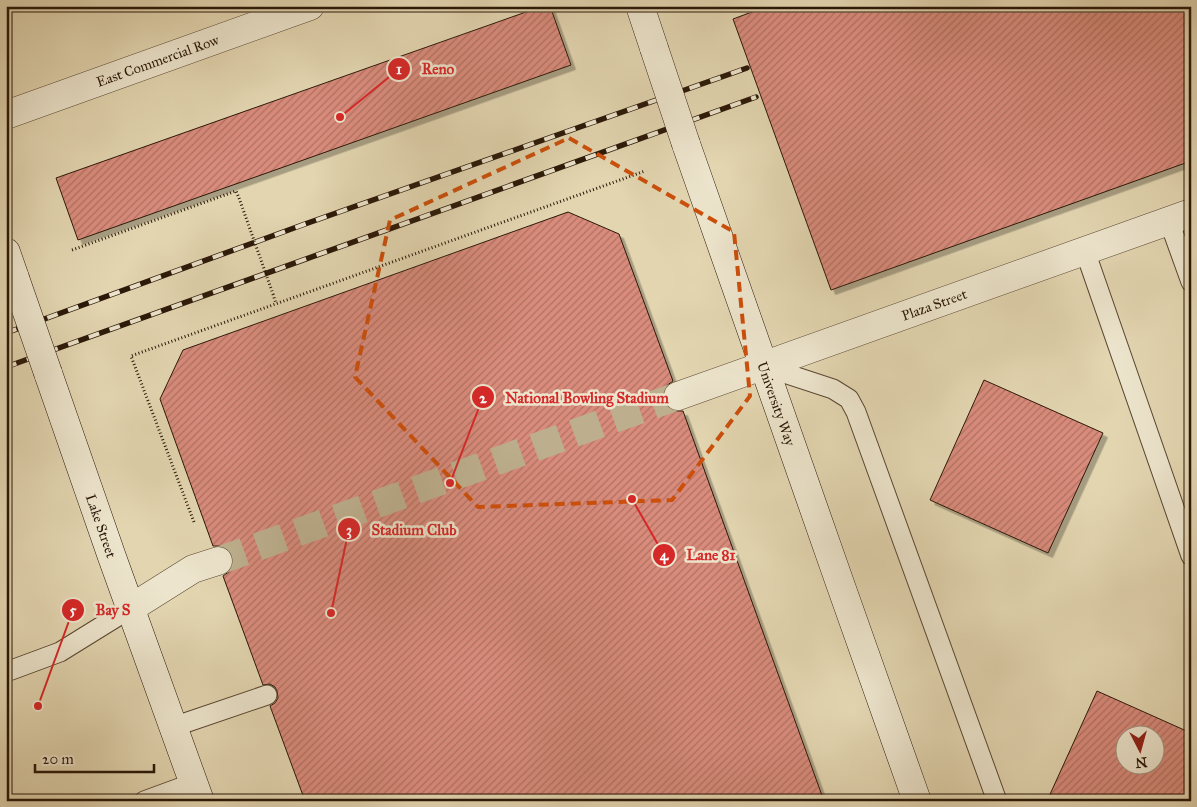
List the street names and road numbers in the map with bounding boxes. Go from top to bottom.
street label: East Commercial Row [94,31,222,91]
street label: Plaza Street [899,286,969,325]
street label: University Way [753,359,799,449]
street label: Lake Street [82,492,120,560]

